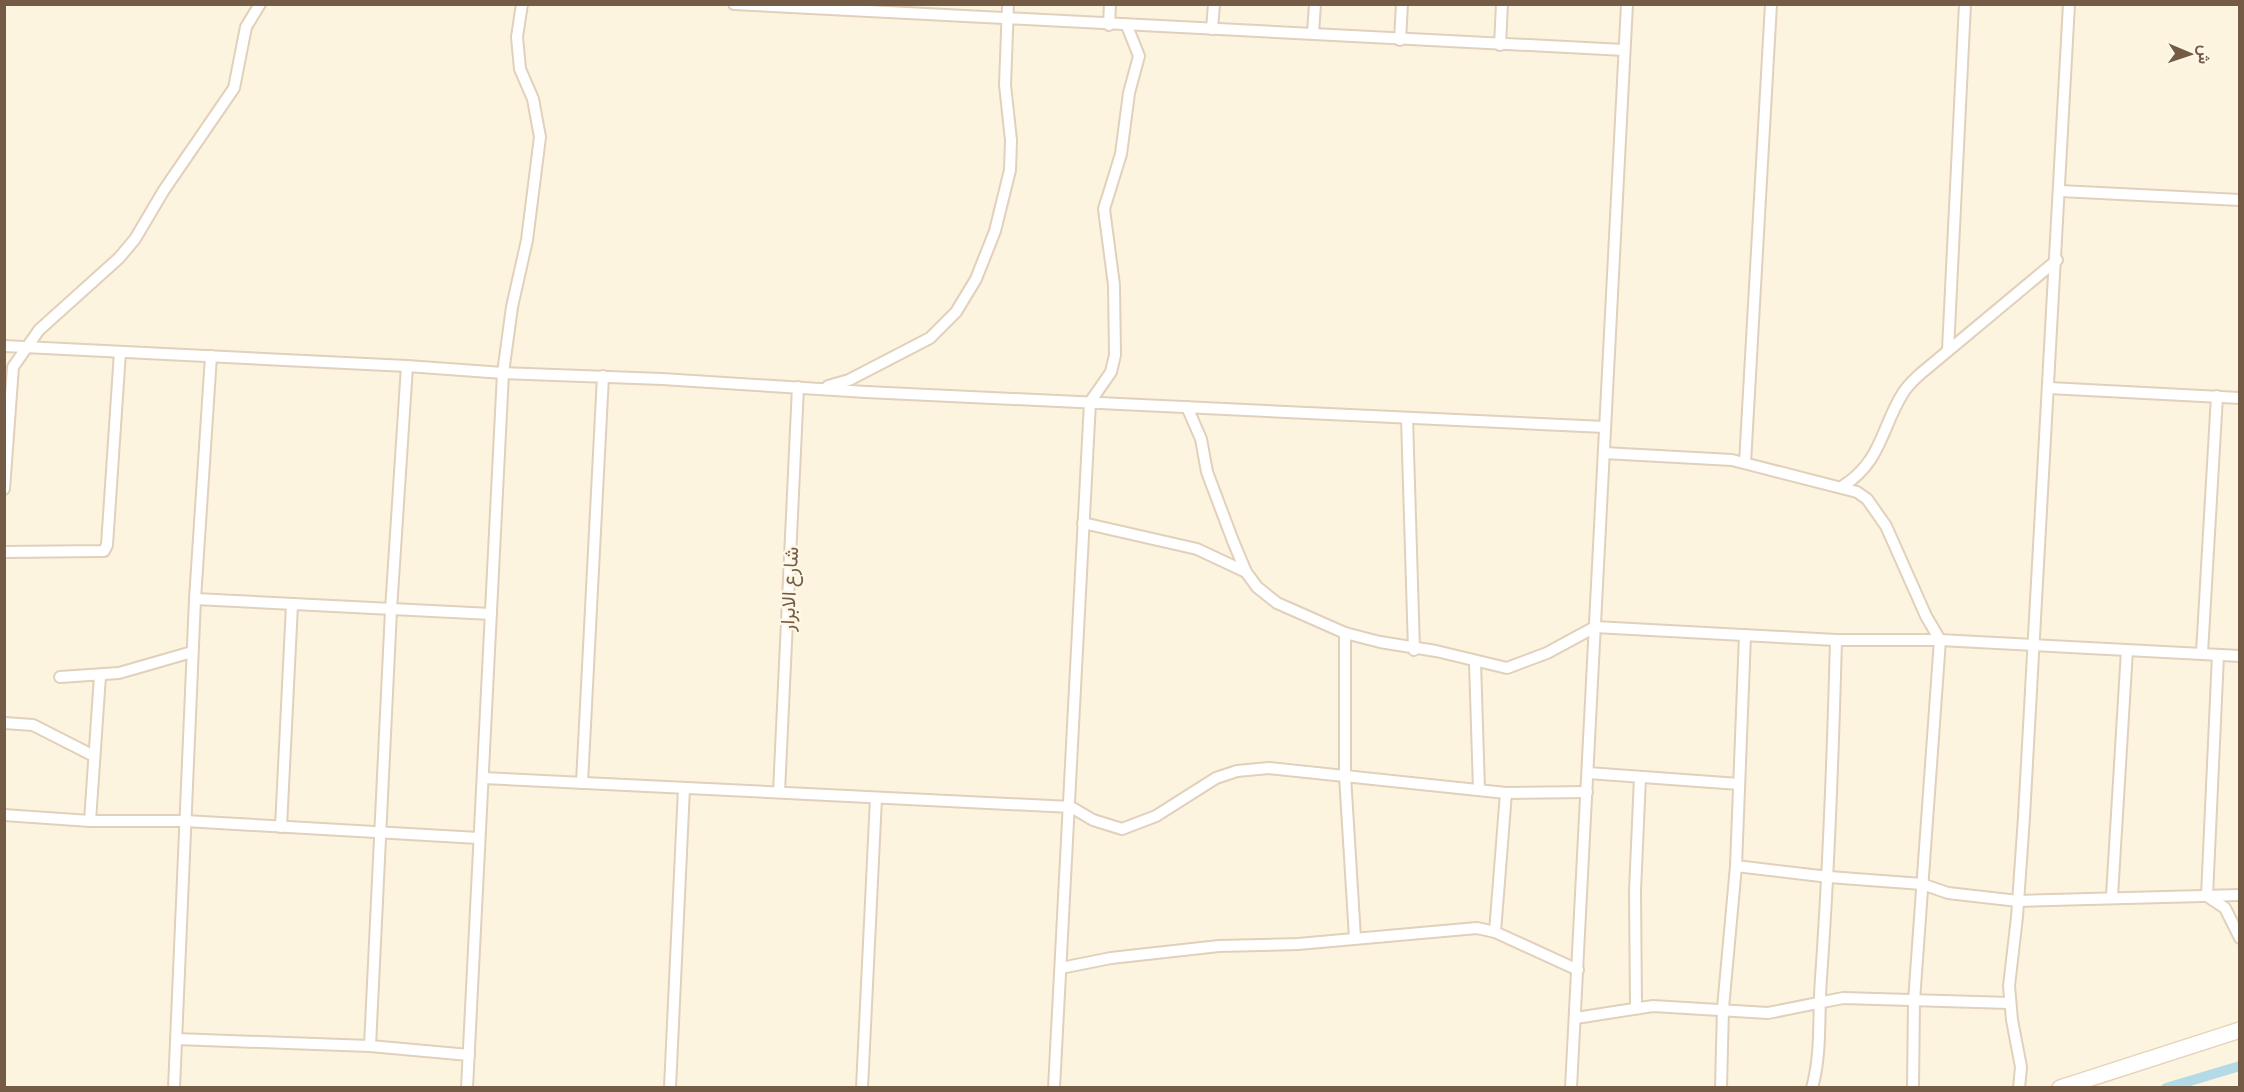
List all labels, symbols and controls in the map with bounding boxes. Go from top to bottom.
north arrow [2160,24,2220,84]
text: ش [2195,45,2214,64]
street label: شارع الابرار [775,546,805,633]

